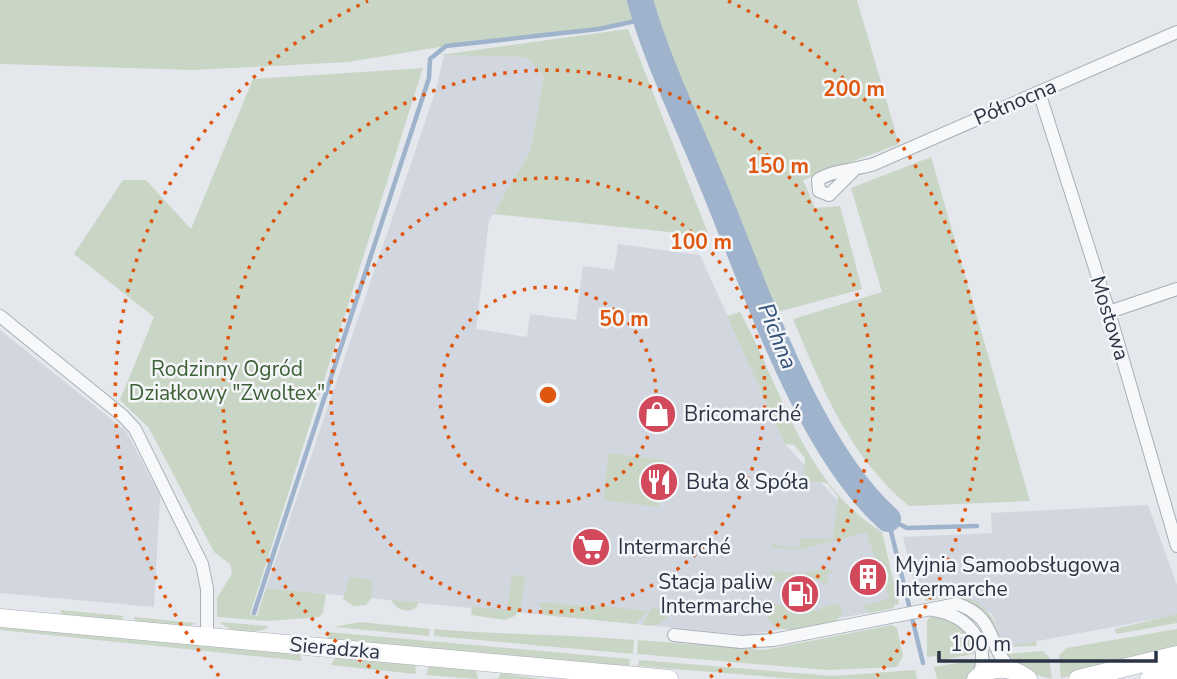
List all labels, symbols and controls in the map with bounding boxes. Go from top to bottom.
street label: Północna [969,72,1061,132]
text: 200 m [823,75,885,103]
text: 150 m [747,152,809,180]
text: 100 m [670,228,732,256]
street label: Mostowa [1084,272,1136,364]
water label: Pichna [750,298,805,374]
text: 50 m [599,305,649,333]
park label: Rodzinny Ogród Działkowy "Zwoltex" [129,355,325,407]
centre of rings [536,383,560,407]
shop icon: Bricomarché [636,393,678,435]
place label: Bricomarché [684,400,801,428]
restaurant icon: Buła & Spóła [638,461,680,503]
place label: Buła & Spóła [686,468,809,496]
supermarket icon: Intermarché [570,526,612,568]
place label: Intermarché [618,533,731,561]
place label: Myjnia Samoobsługowa Intermarche [895,551,1120,603]
building icon: Myjnia Samoobsługowa Intermarche [847,556,889,598]
place label: Stacja paliw Intermarche [658,568,773,620]
fuel station icon: Stacja paliw Intermarche [779,573,821,615]
scale bar [939,620,1156,664]
street label: Sieradzka [288,630,382,666]
text: 100 m [950,630,1011,658]

